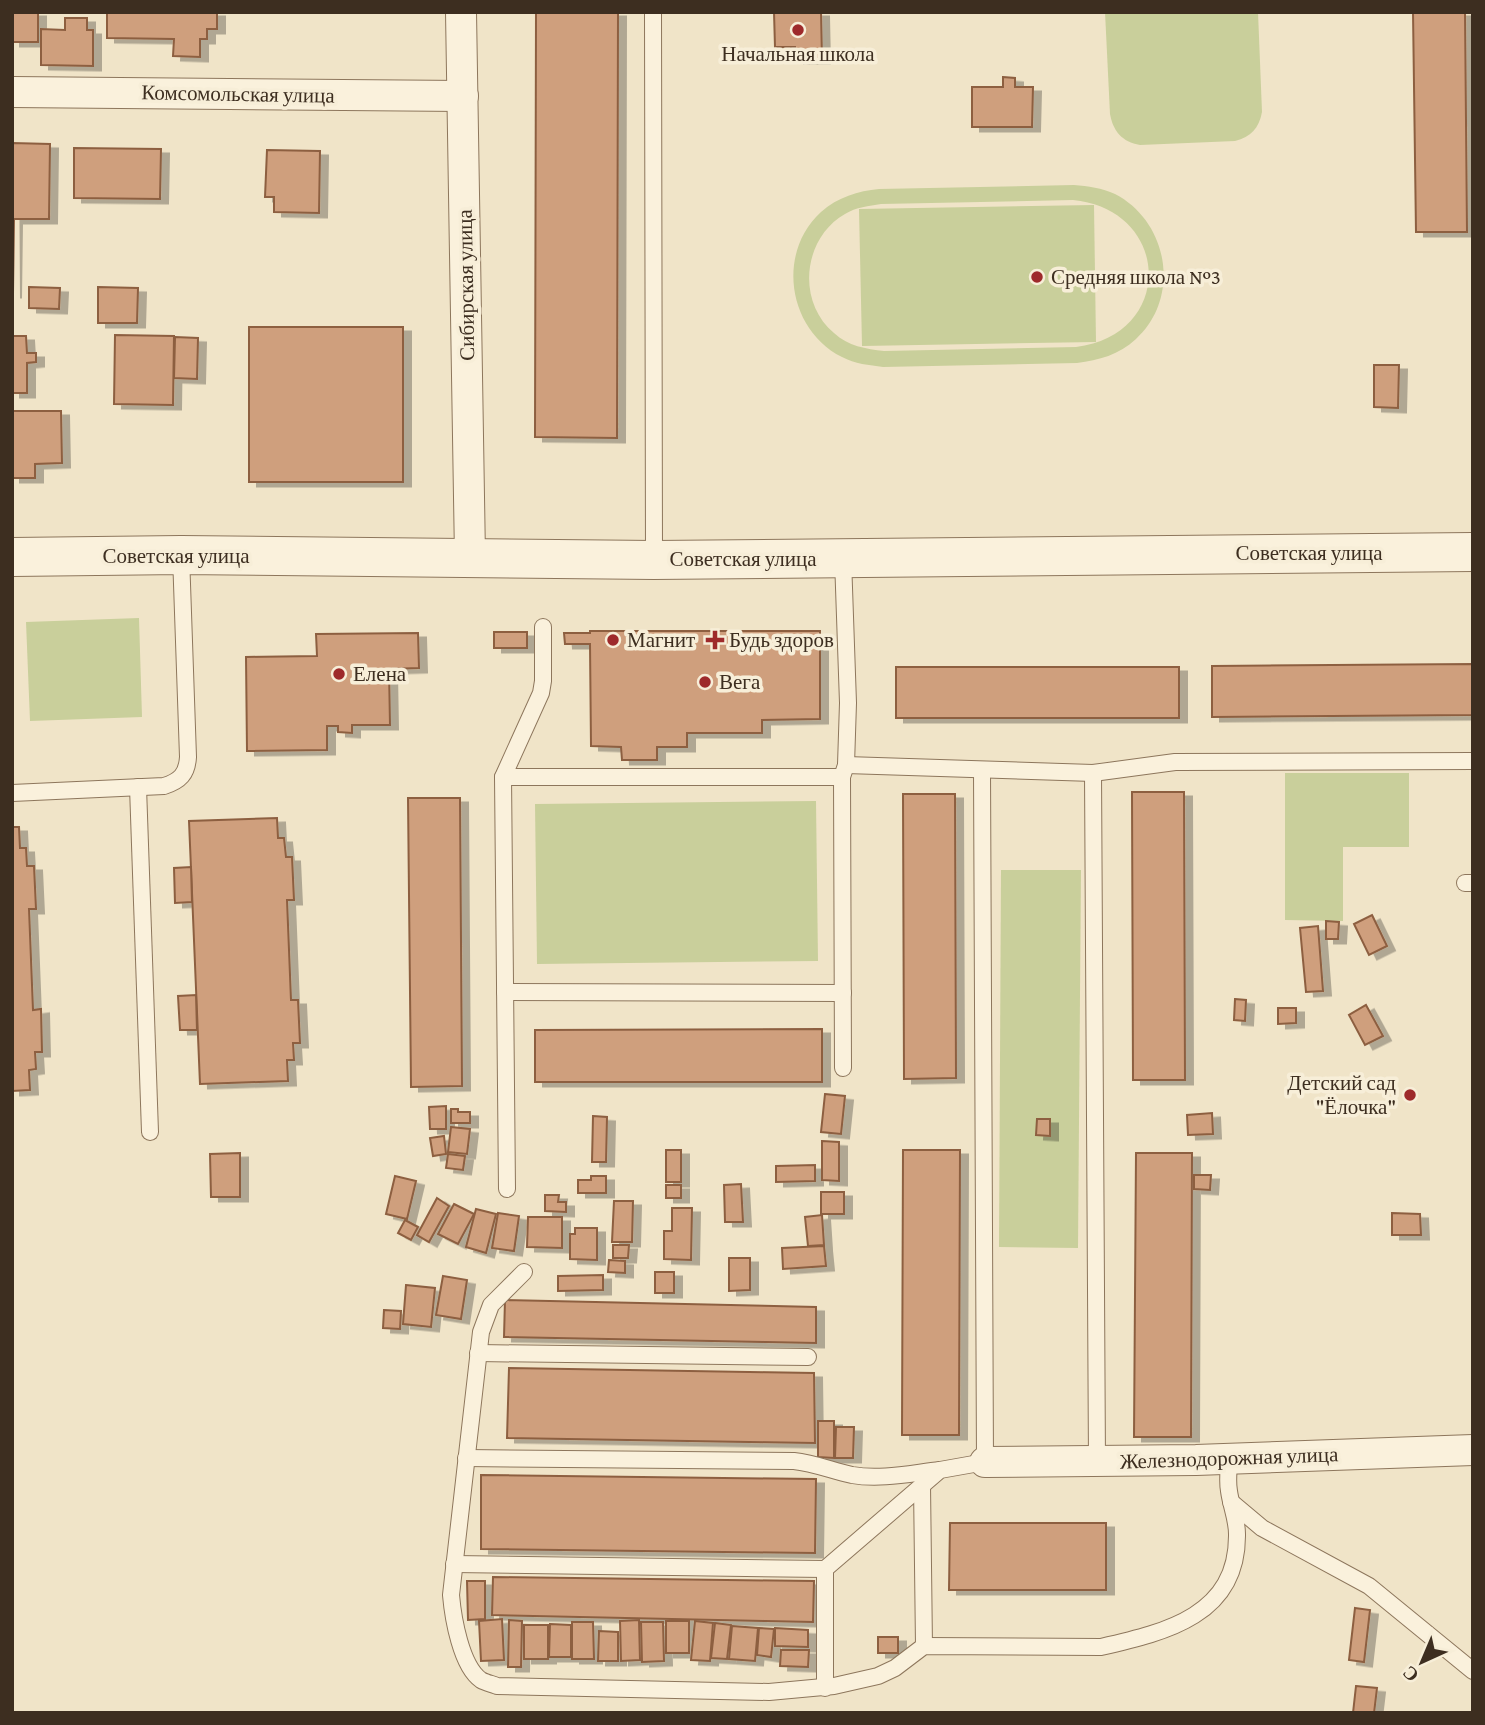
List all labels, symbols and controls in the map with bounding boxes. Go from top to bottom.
marker: Начальная школа [790,22,806,38]
place label: Начальная школа [721,42,875,66]
street label: Комсомольская улица [141,80,336,108]
street label: Сибирская улица [453,208,479,361]
place label: Средняя школа №3 [1051,265,1221,289]
marker: Средняя школа №3 [1029,269,1045,285]
street label: Советская улица [1235,541,1383,565]
street label: Советская улица [102,544,250,568]
street label: Советская улица [669,547,817,571]
place label: Магнит [627,628,695,652]
place label: Будь здоров [729,628,834,652]
marker: Магнит [605,632,621,648]
marker: Будь здоров [707,632,723,648]
place label: Елена [353,662,407,686]
marker: Елена [331,666,347,682]
place label: Вега [719,670,761,694]
marker: Вега [697,674,713,690]
place label: Детский сад "Ёлочка" [1287,1071,1396,1119]
marker: Детский сад "Ёлочка" [1402,1087,1418,1103]
street label: Железнодорожная улица [1119,1442,1339,1474]
north arrow [1387,1627,1457,1697]
text: С [1398,1662,1423,1686]

